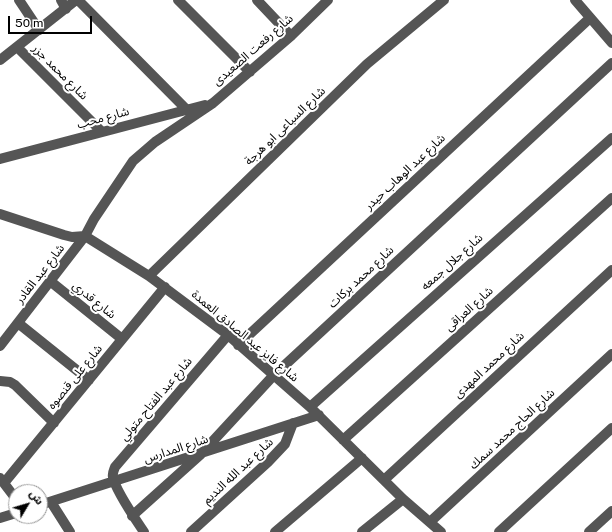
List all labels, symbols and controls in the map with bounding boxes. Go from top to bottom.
scale bar [10,8,94,34]
street label: شارع رفعت الصعيدى [210,11,296,89]
text: 50 m [15,16,43,30]
street label: شارع محمد جزر [29,41,91,103]
street label: شارع السباعى ابو هرجة [242,84,328,168]
street label: شارع محب [75,104,131,132]
street label: شارع عبد الوهاب حيدر [362,131,448,213]
street label: شارع جلال جمعه [418,231,486,293]
street label: شارع عبد القادر [12,241,68,307]
street label: شارع محمد بركات [325,243,397,311]
street label: شارع قدري [69,278,119,322]
street label: شارع العراقى [442,284,496,334]
street label: شارع فايز عبد الصادق العمدة [189,287,301,385]
street label: شارع محمد المهدى [451,329,527,401]
street label: شارع على قنصوه [45,342,105,412]
street label: شارع عبد الفتاح متولي [117,354,195,444]
street label: شارع الحاج محمد سمك [466,386,558,472]
street label: شارع المدارس [142,432,210,466]
street label: شارع عبد الله النديم [200,435,276,507]
north arrow [8,484,48,524]
text: ش [27,488,46,507]

